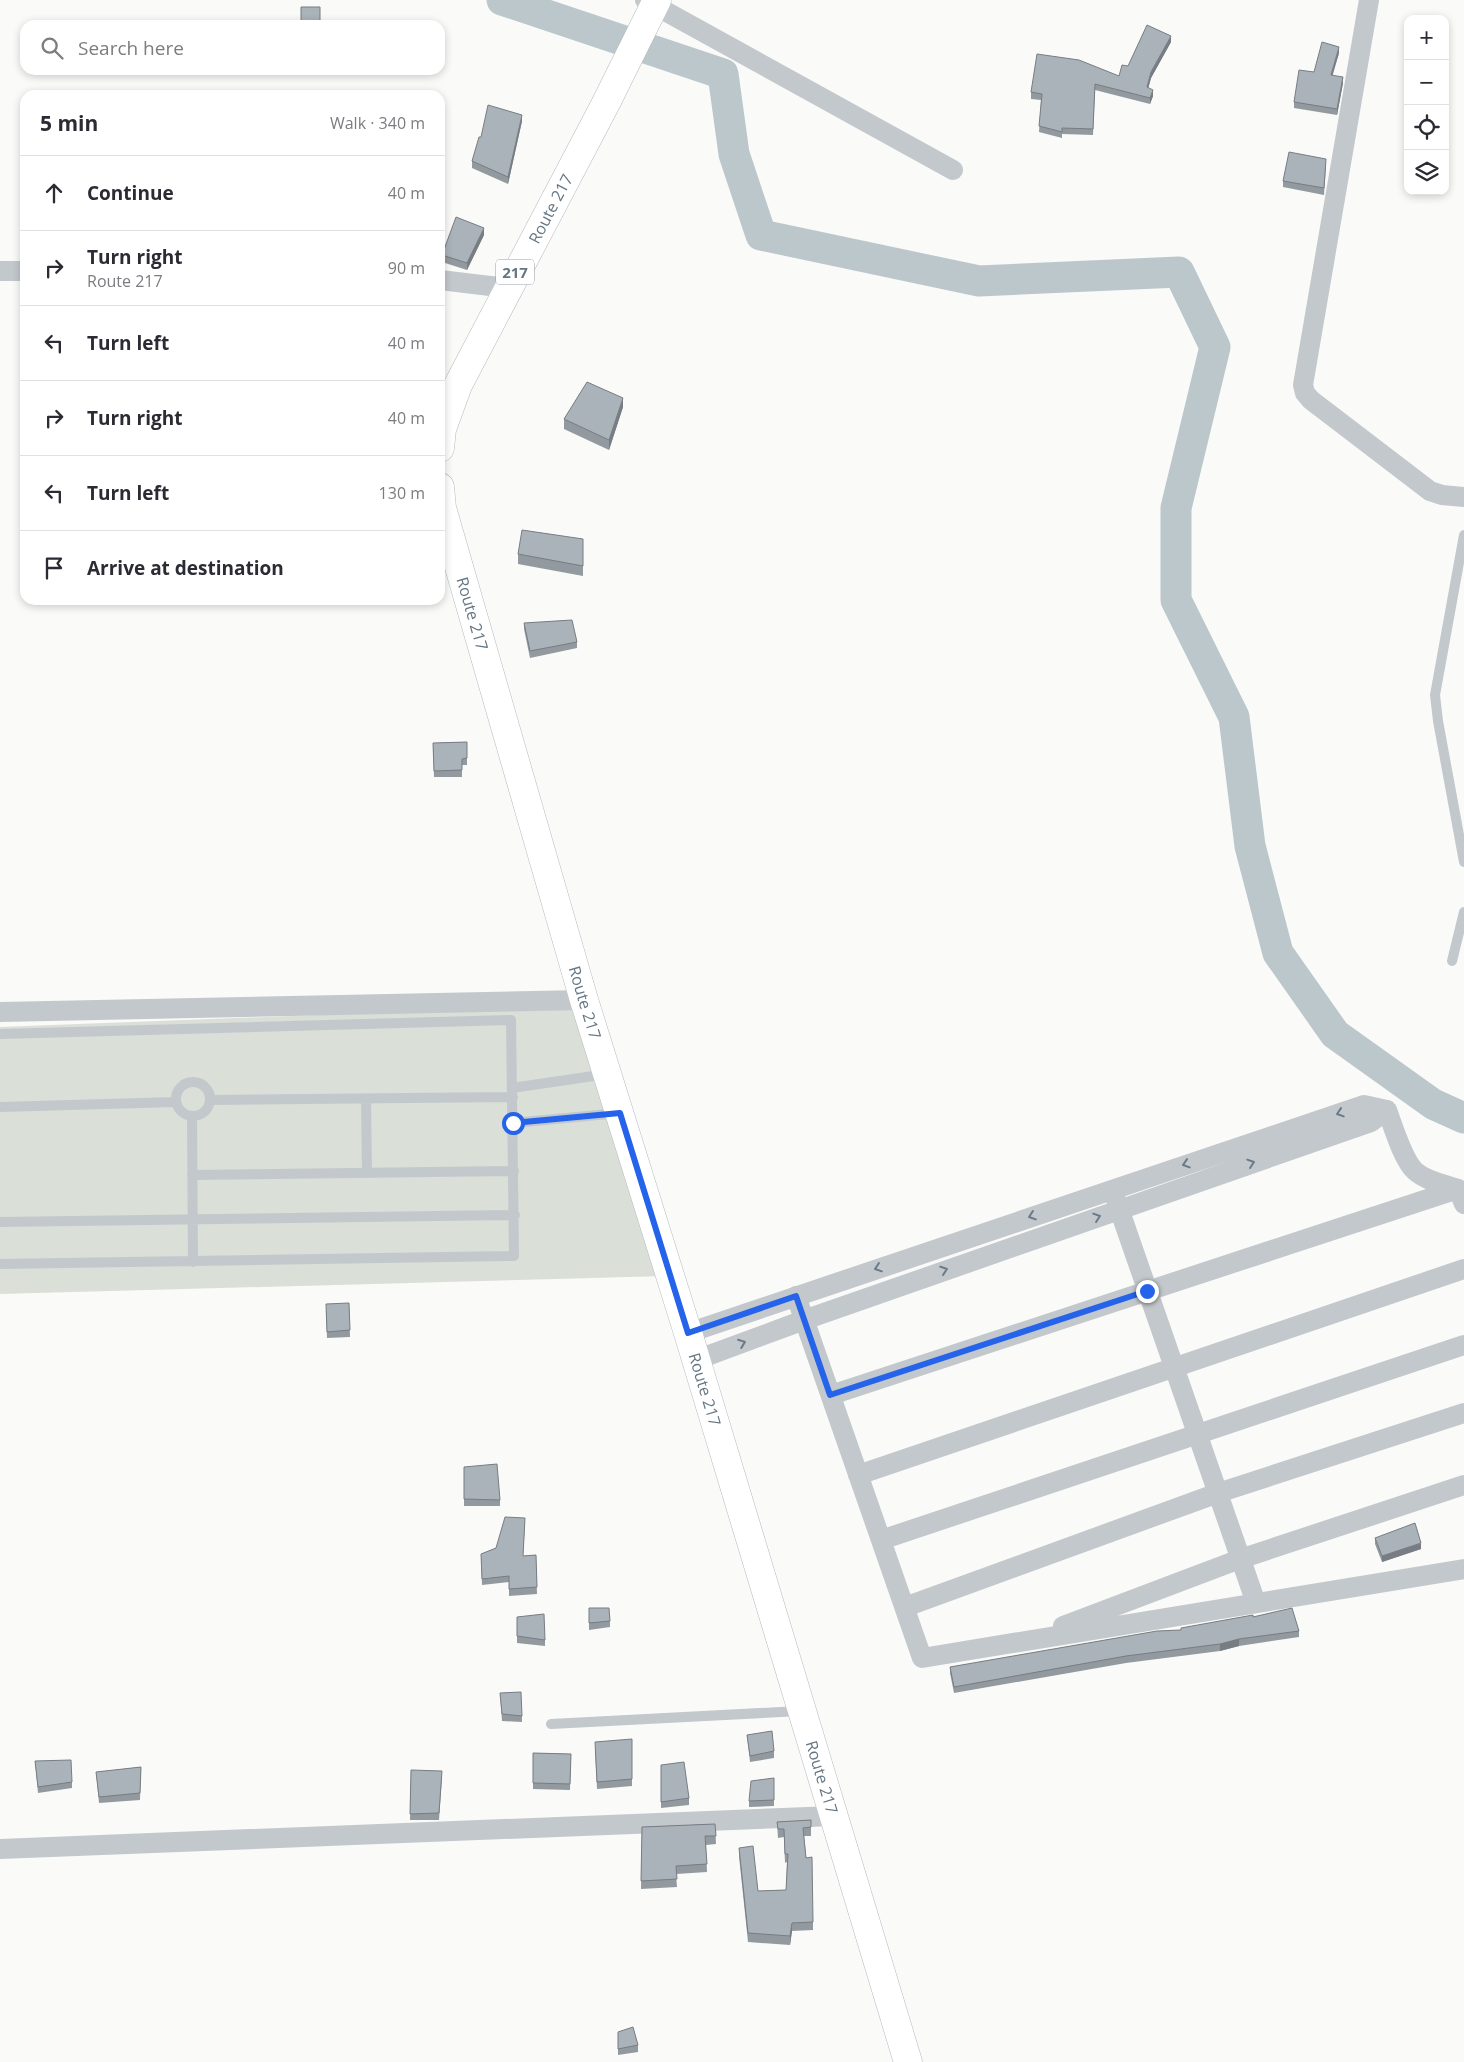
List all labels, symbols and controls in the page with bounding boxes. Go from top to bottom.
map controls [1404,15,1449,195]
button: + [1404,15,1449,60]
search box [20,20,445,75]
icon: search [38,34,66,62]
text: Search here [78,35,184,61]
button: − [1404,60,1449,105]
button: locate [1404,105,1449,150]
text: 5 min [40,109,98,137]
text: Walk · 340 m [330,112,425,134]
button: layers [1404,150,1449,195]
street label: Route 217 [523,170,578,247]
icon: ahead [40,179,68,207]
text: Continue [87,180,174,206]
text: 40 m [388,182,425,204]
text: Turn right [87,244,182,270]
icon: right [40,254,68,282]
text: 90 m [388,257,425,279]
road number: 217 [496,260,534,284]
text: Route 217 [87,270,163,292]
icon: left [40,329,68,357]
text: Turn left [87,330,169,356]
text: 40 m [388,332,425,354]
icon: right [40,404,68,432]
text: Turn right [87,405,182,431]
text: 40 m [388,407,425,429]
icon: left [40,479,68,507]
text: Turn left [87,480,169,506]
text: 130 m [379,482,425,504]
icon: arrive [40,554,68,582]
text: Arrive at destination [87,555,284,581]
street label: Route 217 [451,574,494,653]
street label: Route 217 [564,963,607,1042]
one-way arrow [1336,1108,1345,1118]
route start [502,1112,525,1135]
one-way arrow [1182,1158,1191,1168]
one-way arrow [1246,1159,1255,1169]
one-way arrow [1028,1210,1036,1220]
one-way arrow [1093,1213,1101,1223]
one-way arrow [874,1262,883,1272]
one-way arrow [939,1266,948,1276]
route end [1136,1280,1159,1303]
one-way arrow [737,1339,746,1349]
street label: Route 217 [684,1350,726,1429]
street label: Route 217 [801,1738,844,1817]

